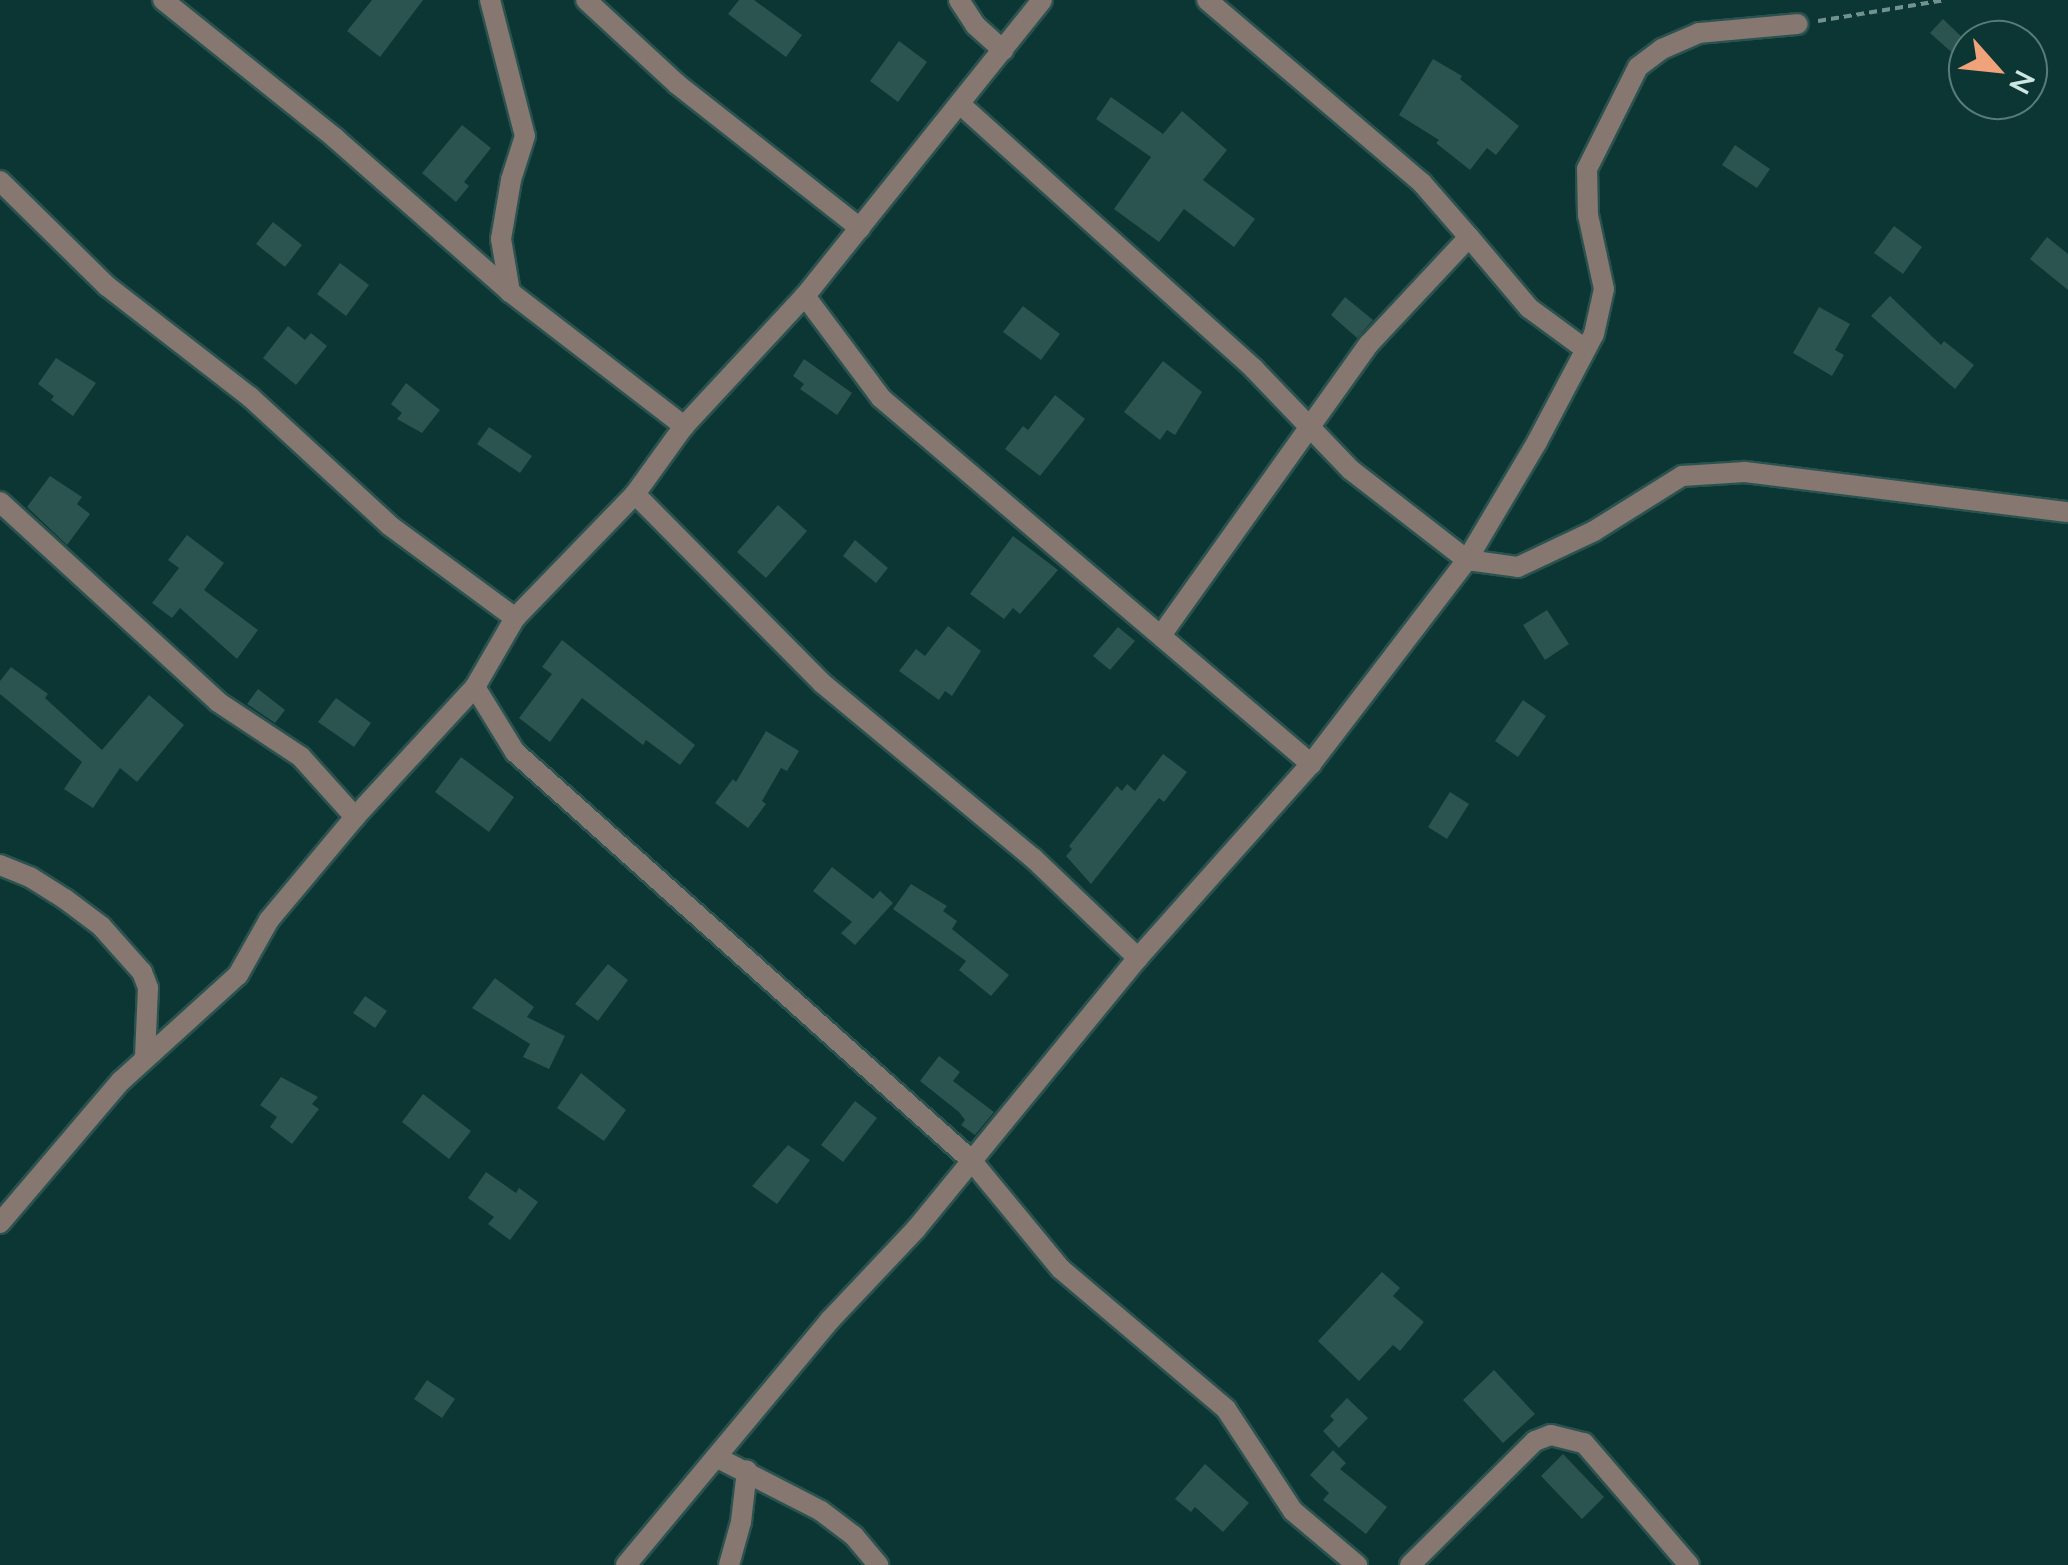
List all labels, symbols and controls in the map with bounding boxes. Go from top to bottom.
north arrow [1948,20,2048,120]
text: N [2003,65,2043,100]

